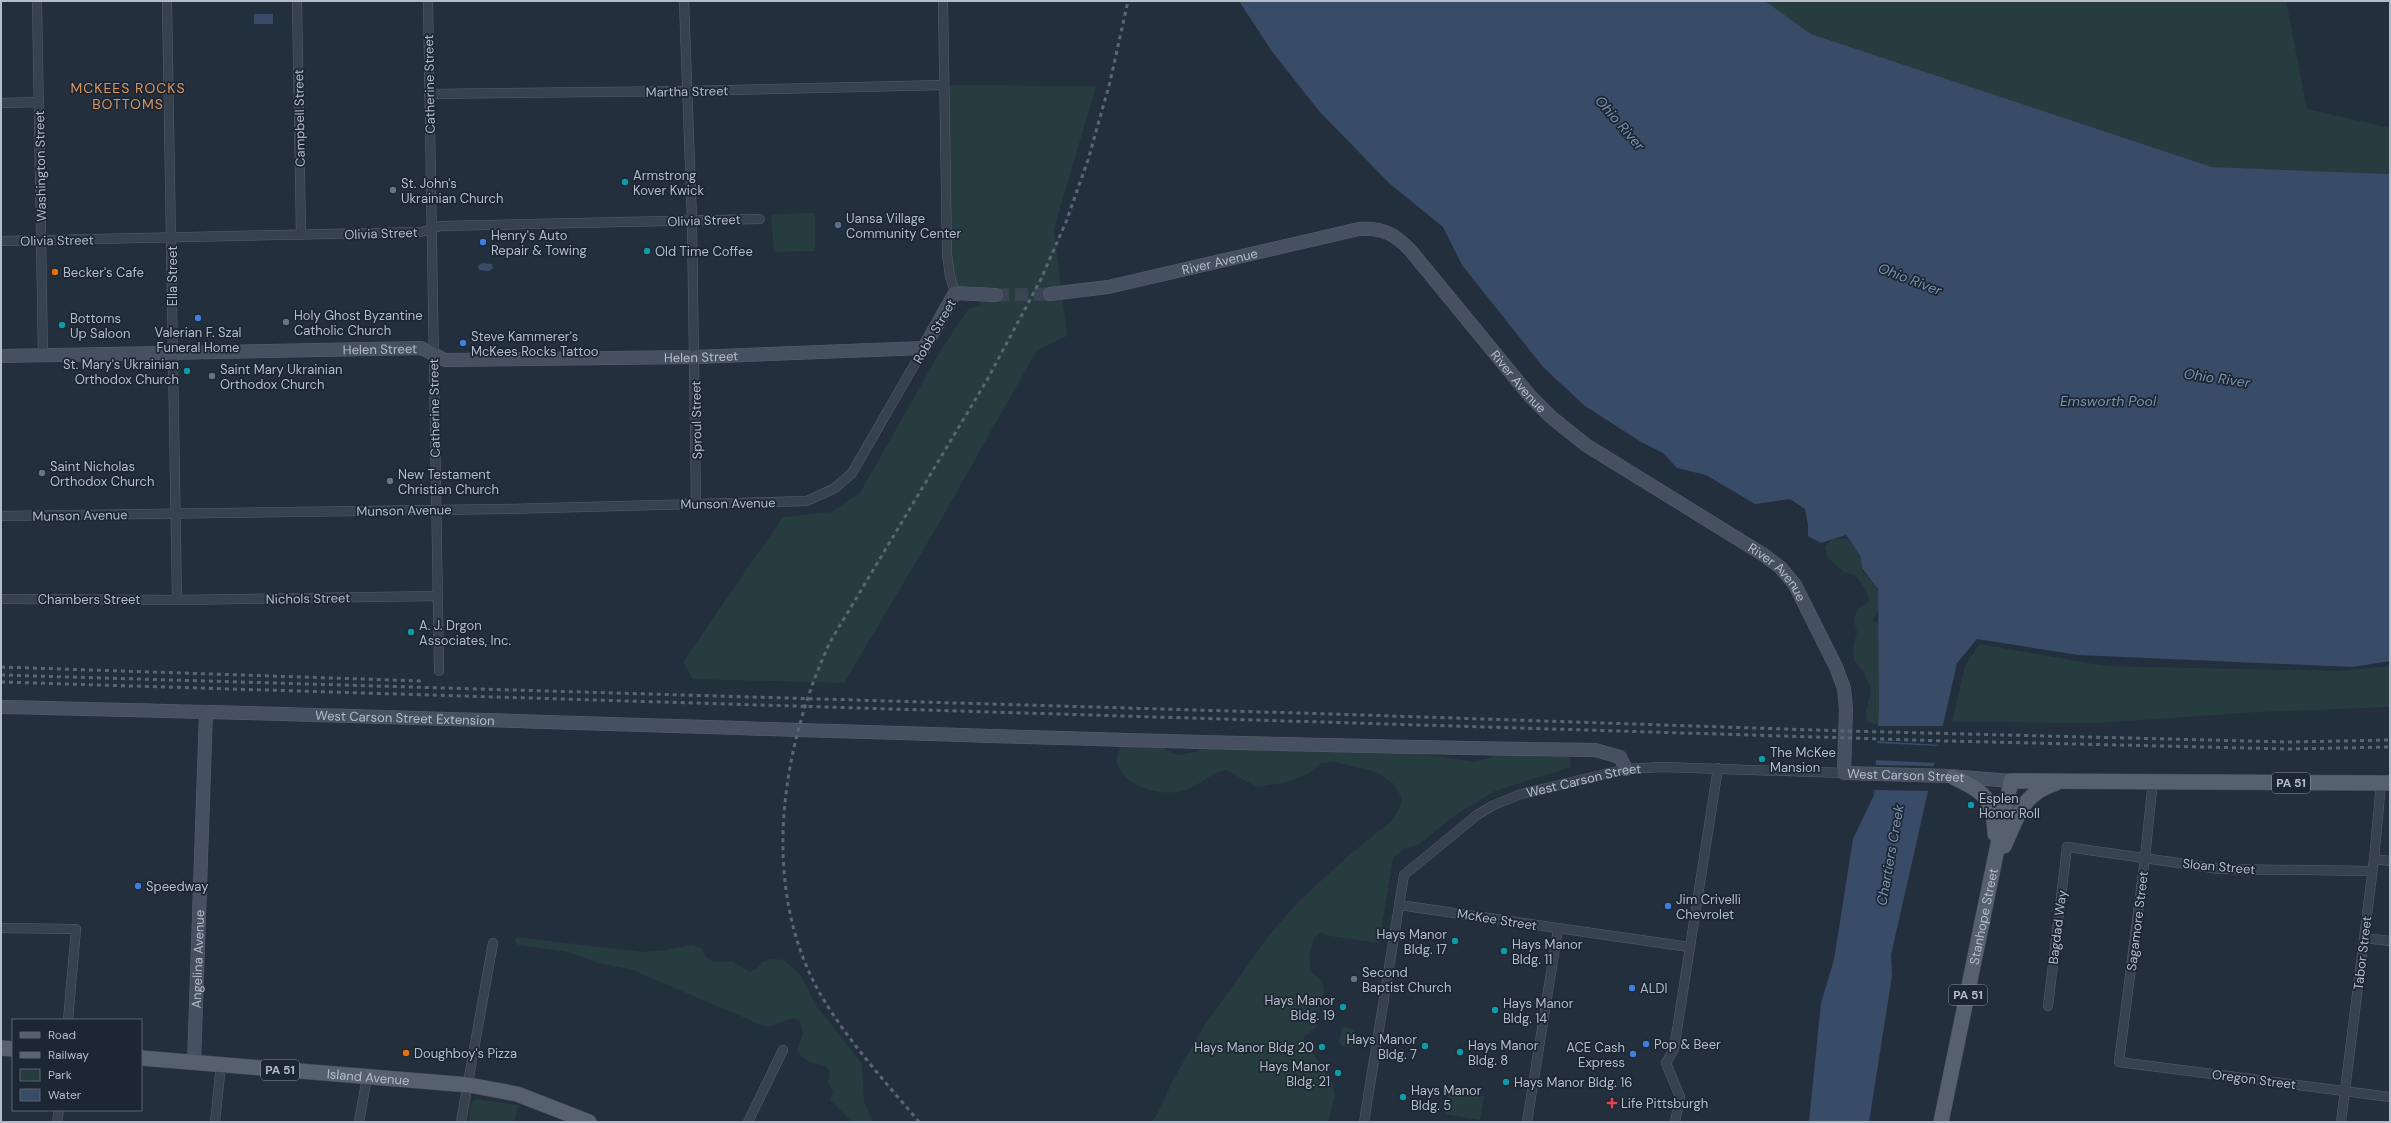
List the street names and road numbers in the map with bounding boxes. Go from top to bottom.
street label: Catherine Street [420,34,439,134]
street label: Campbell Street [290,69,309,167]
street label: Martha Street [645,82,729,101]
street label: Washington Street [31,110,50,222]
street label: Olivia Street [667,211,741,230]
street label: Olivia Street [344,224,418,243]
street label: Olivia Street [20,231,94,250]
street label: River Avenue [1180,245,1259,279]
street label: Ella Street [164,246,181,306]
street label: Robb Street [909,296,960,367]
street label: Helen Street [343,340,417,358]
street label: Helen Street [664,347,739,366]
street label: River Avenue [1487,347,1550,417]
street label: Catherine Street [425,358,444,458]
street label: Sproul Street [687,381,706,459]
street label: Munson Avenue [680,494,776,513]
street label: Munson Avenue [356,501,452,520]
street label: Munson Avenue [32,506,128,525]
street label: River Avenue [1745,539,1810,604]
street label: Nichols Street [266,589,350,608]
street label: Chambers Street [38,591,140,608]
street label: West Carson Street Extension [315,707,495,729]
street label: West Carson Street [1525,760,1642,801]
street label: West Carson Street [1847,765,1965,786]
road number: PA 51 [2272,773,2310,793]
street label: Sloan Street [2182,855,2256,878]
street label: Stanhope Street [1966,867,2002,966]
street label: Sagamore Street [2123,870,2152,972]
street label: Bagdad Way [2045,889,2070,965]
street label: McKee Street [1456,905,1538,934]
street label: Angelina Avenue [188,909,208,1009]
street label: Tabor Street [2350,915,2375,991]
road number: PA 51 [1949,985,1987,1005]
road number: PA 51 [261,1060,299,1080]
street label: Island Avenue [326,1065,410,1089]
street label: Oregon Street [2211,1066,2297,1093]

